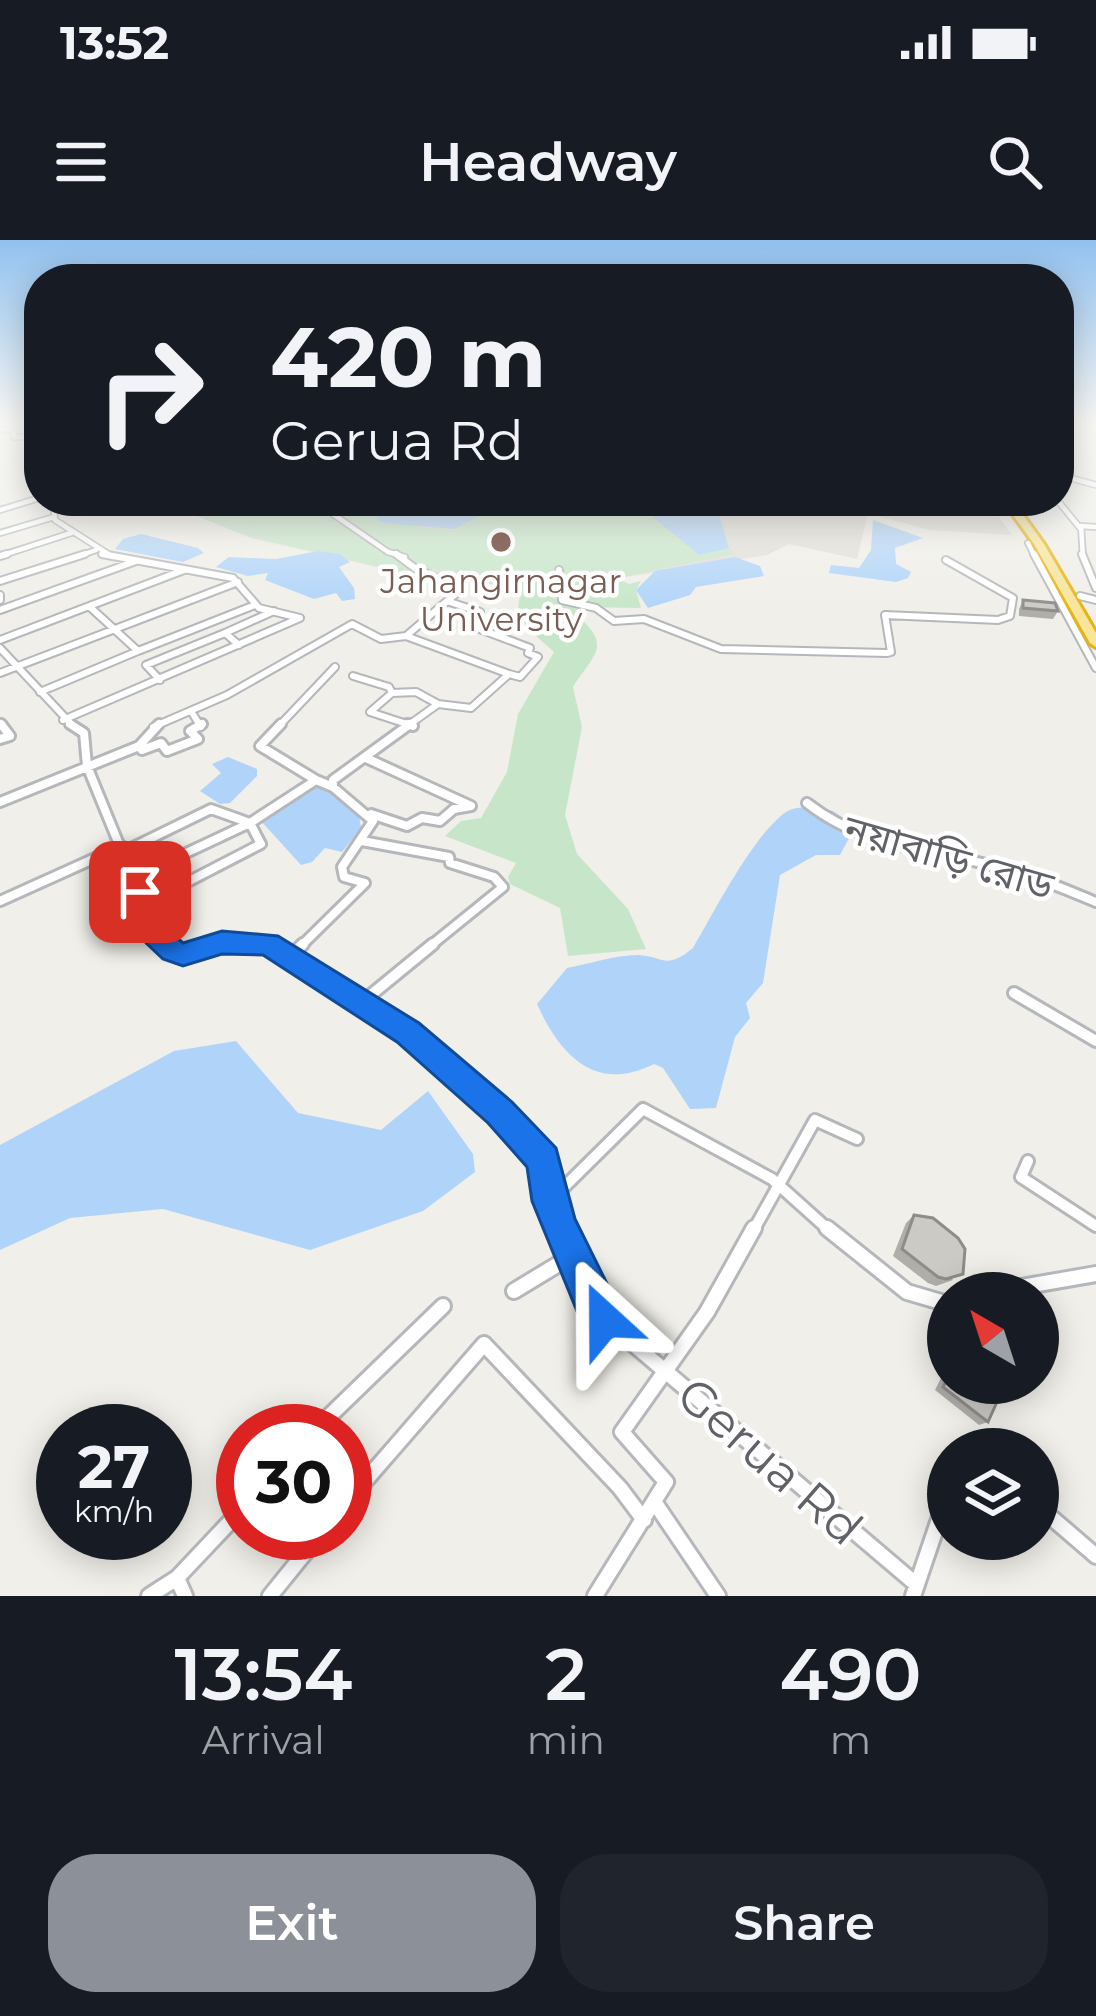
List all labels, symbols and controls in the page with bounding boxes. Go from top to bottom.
text: 13:52 [60,15,169,70]
icon: menu [48,129,114,195]
text: Headway [419,129,677,195]
icon: search [982,129,1048,195]
text: 420 m [270,306,546,408]
icon: right [72,312,228,468]
text: Gerua Rd [270,408,524,474]
marker: Jahangirnagar University [488,529,514,555]
place label: Jahangirnagar University [379,561,622,639]
street label: নয়াবাড়ি রোড [838,804,1060,910]
pin [89,841,191,943]
icon: arrive [107,859,173,925]
position arrow [542,1257,668,1383]
north arrow [927,1272,1059,1404]
map controls [927,1272,1059,1560]
street label: Gerua Rd [666,1365,874,1557]
speed limit sign: 30 [216,1404,372,1560]
button: layers [927,1428,1059,1560]
text: 27 [78,1430,150,1503]
text: km/h [74,1493,154,1530]
text: 13:54 [174,1630,352,1718]
text: 2 [545,1630,587,1718]
text: 490 [779,1630,922,1718]
text: Arrival [202,1716,325,1764]
text: min [527,1716,605,1764]
text: m [830,1716,871,1764]
button: Exit [48,1854,536,1992]
button: Share [560,1854,1048,1992]

